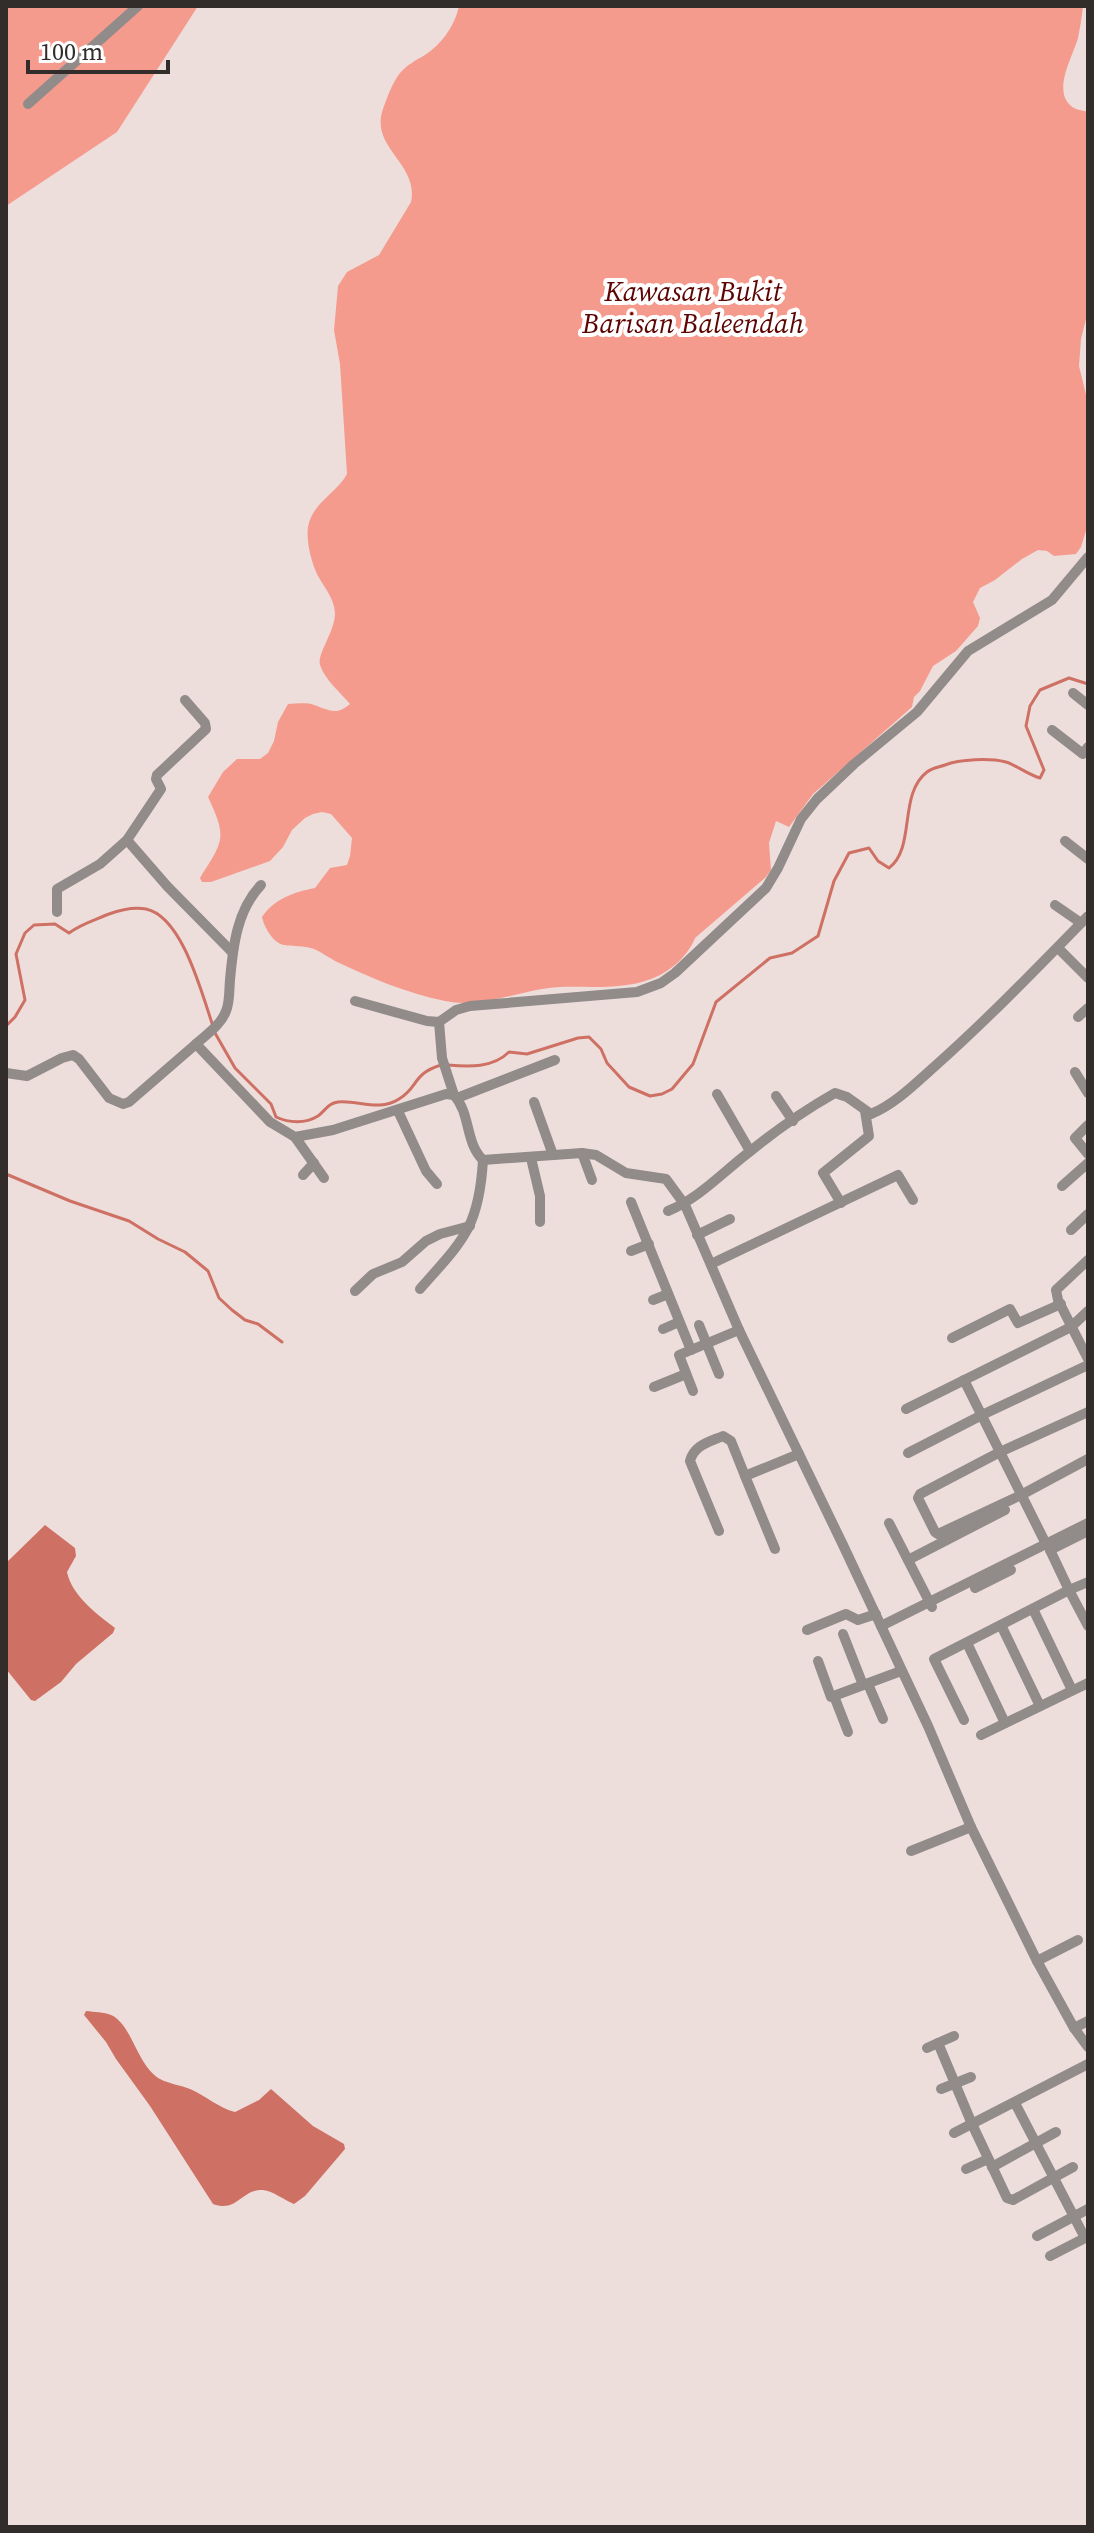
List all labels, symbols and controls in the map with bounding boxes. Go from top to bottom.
scale bar [28,24,168,74]
text: 100 m [40,35,103,68]
park label: Kawasan Bukit Barisan Baleendah [581,272,804,342]

